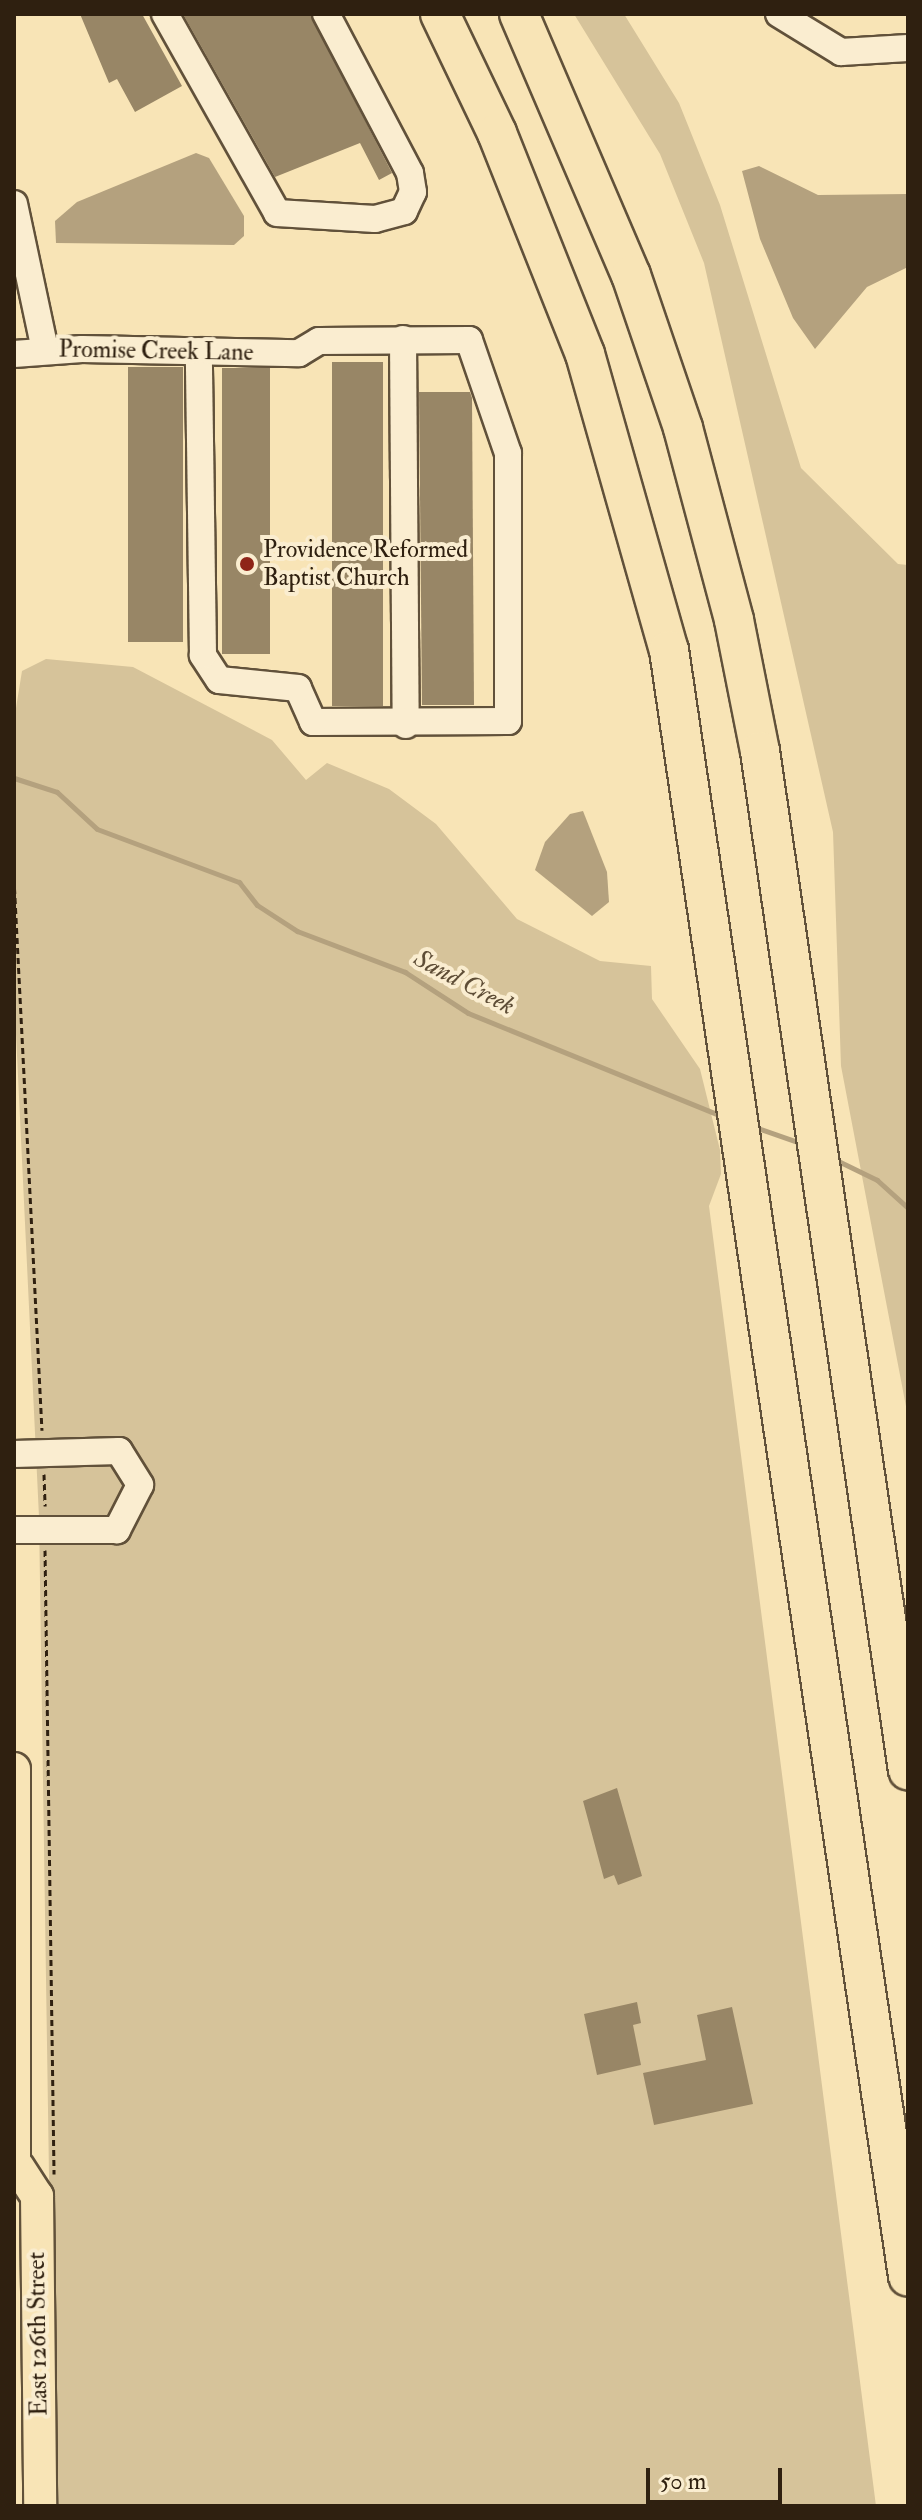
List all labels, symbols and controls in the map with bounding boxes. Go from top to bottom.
street label: Promise Creek Lane [58,335,254,367]
place label: Providence Reformed Baptist Church [263,536,468,592]
marker: Providence Reformed Baptist Church [238,555,256,573]
water label: Sand Creek [408,943,520,1023]
street label: East 126th Street [22,2252,54,2416]
scale bar [650,2452,786,2502]
text: 50 m [660,2466,706,2497]

